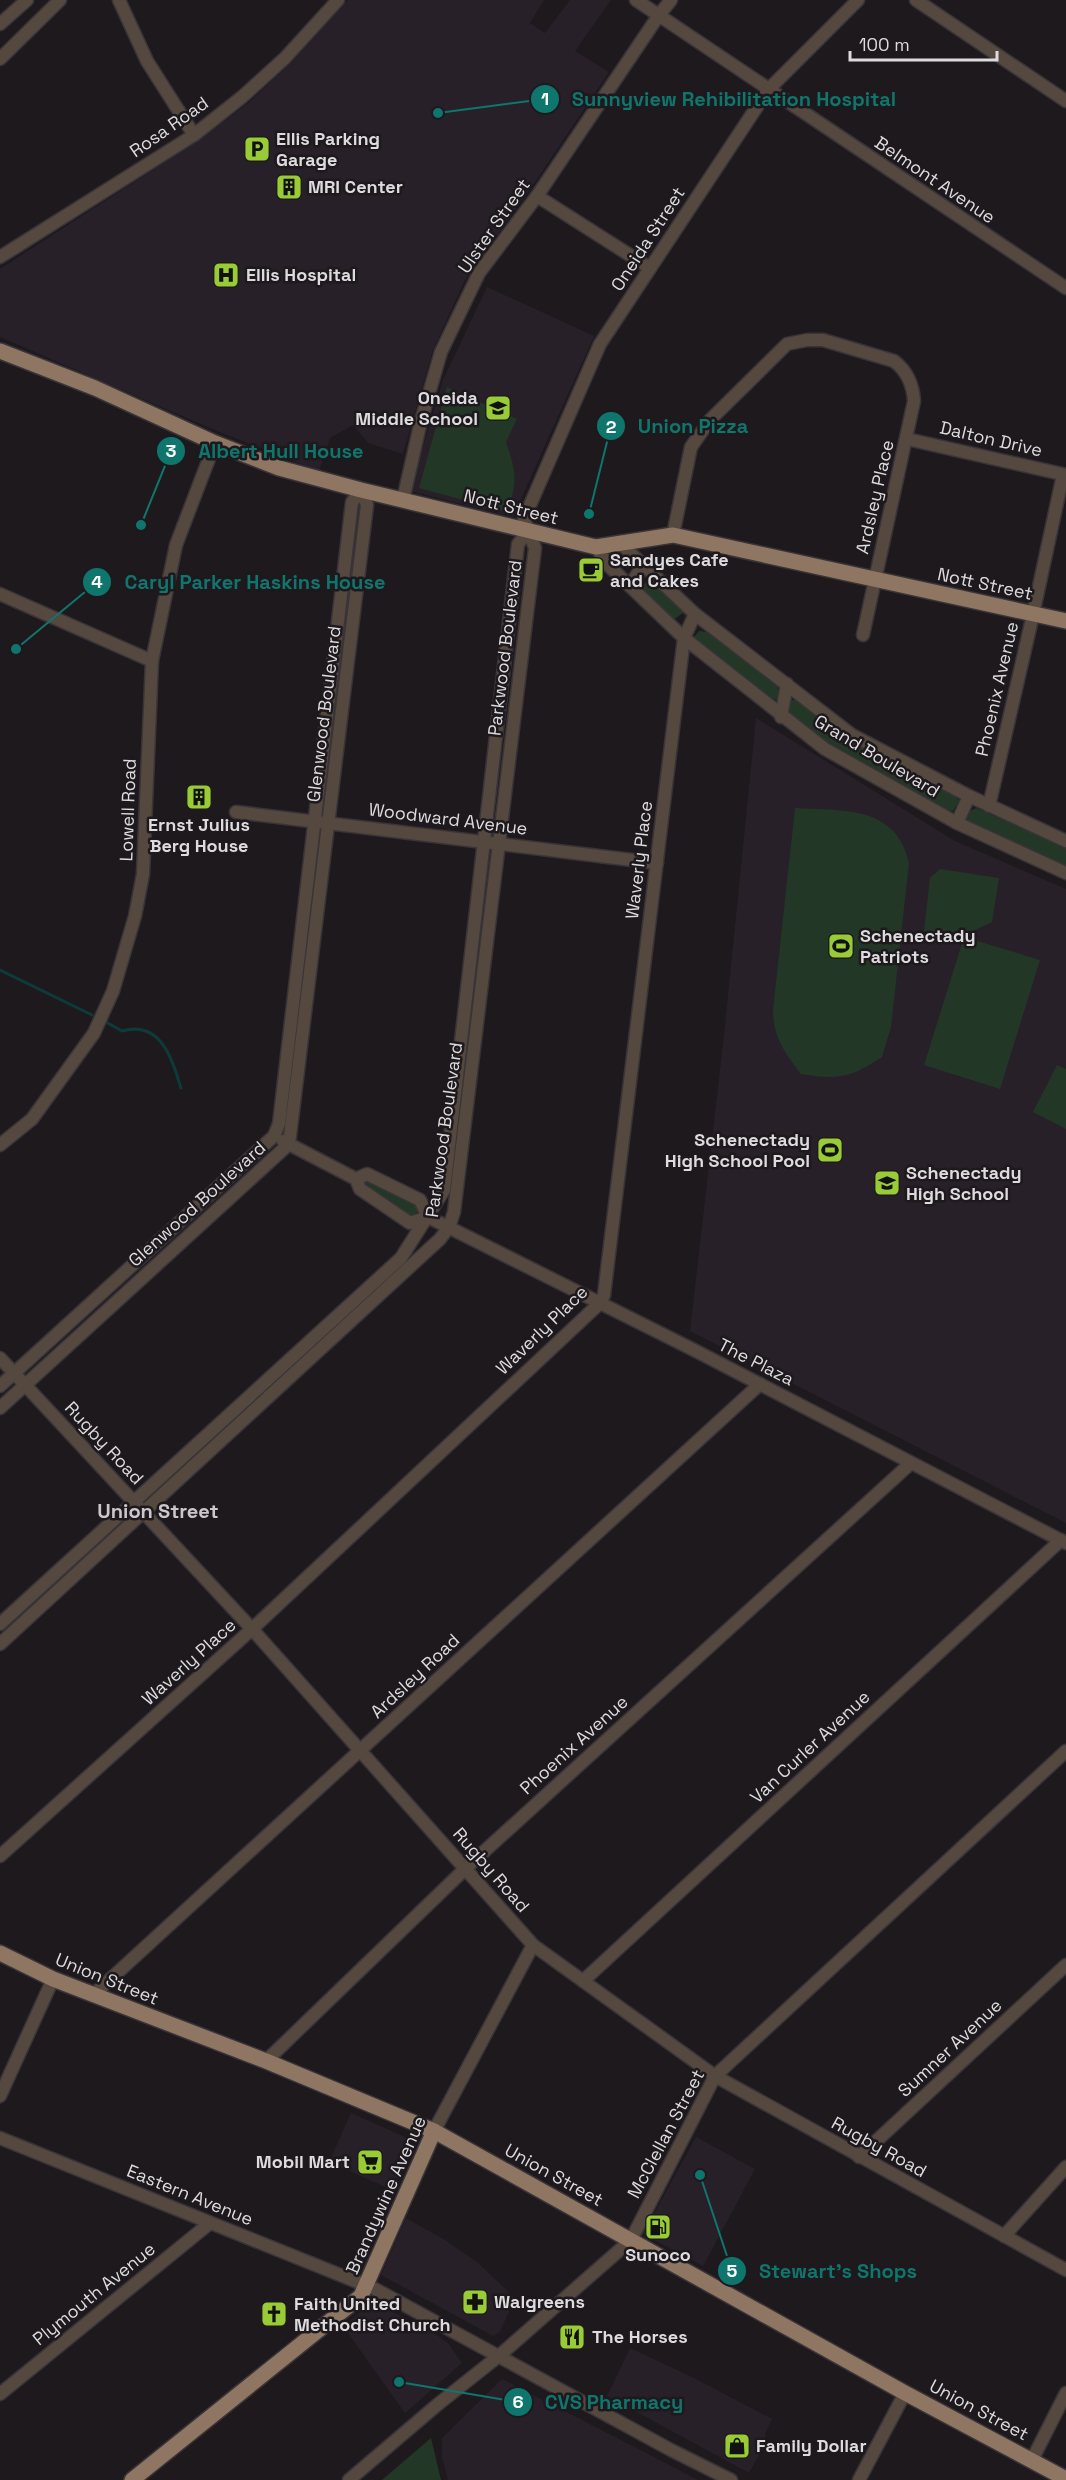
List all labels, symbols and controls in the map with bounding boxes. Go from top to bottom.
scale bar [850,24,997,62]
text: 100 m [859,33,910,56]
callout: Sunnyview Rehibilitation Hospital [530,80,908,118]
text: Sunnyview Rehibilitation Hospital [572,86,896,112]
text: 1 [541,87,549,110]
street label: Rosa Road [125,91,213,162]
place label: Ellis Parking Garage [276,127,380,171]
street label: Belmont Avenue [871,131,1000,228]
parking icon: Ellis Parking Garage [242,134,272,164]
building icon: MRI Center [274,172,304,202]
street label: Ulster Street [452,174,535,278]
place label: MRI Center [308,175,403,198]
street label: Oneida Street [605,182,690,295]
hospital icon: Ellis Hospital [211,260,241,290]
place label: Ellis Hospital [246,263,356,286]
place label: Oneida Middle School [355,386,479,430]
school or university icon: Oneida Middle School [483,393,513,423]
callout: Union Pizza [596,407,760,445]
text: Union Pizza [638,413,749,439]
text: 2 [606,415,617,438]
street label: Dalton Drive [938,416,1045,461]
callout: Albert Hull House [156,432,375,470]
text: Albert Hull House [198,438,364,464]
street label: Ardsley Place [850,438,899,556]
text: 3 [166,439,177,462]
street label: Nott Street [461,484,561,529]
place label: Sandyes Cafe and Cakes [610,548,729,592]
cafe icon: Sandyes Cafe and Cakes [576,555,606,585]
street label: Parkwood Boulevard [482,559,527,737]
street label: Nott Street [935,562,1035,605]
callout: Caryl Parker Haskins House [82,563,397,601]
text: Caryl Parker Haskins House [125,569,385,595]
text: 4 [91,570,103,593]
street label: Phoenix Avenue [970,619,1023,759]
street label: Glenwood Boulevard [301,625,346,803]
street label: Grand Boulevard [810,709,944,802]
street label: Lowell Road [114,758,141,862]
building icon: Ernst Julius Berg House [184,782,214,812]
street label: Woodward Avenue [367,797,529,840]
street label: Waverly Place [620,799,657,920]
place label: Ernst Julius Berg House [148,813,250,857]
place label: Schenectady Patriots [860,924,976,968]
sports icon: Schenectady Patriots [826,931,856,961]
street label: Parkwood Boulevard [420,1041,467,1219]
place label: Schenectady High School Pool [665,1128,810,1172]
sports icon: Schenectady High School Pool [815,1135,845,1165]
street label: Glenwood Boulevard [123,1136,270,1271]
place label: Schenectady High School [906,1161,1022,1205]
school or university icon: Schenectady High School [872,1168,902,1198]
street label: Waverly Place [491,1280,592,1379]
street label: The Plaza [714,1333,798,1390]
street label: Rugby Road [60,1396,149,1489]
district label: Union Street [97,1498,219,1524]
street label: Waverly Place [137,1613,241,1710]
street label: Ardsley Road [365,1628,464,1723]
street label: Van Curler Avenue [745,1685,874,1808]
street label: Phoenix Avenue [515,1690,633,1799]
street label: Rugby Road [448,1822,535,1917]
street label: Union Street [52,1947,162,2010]
street label: Sumner Avenue [893,1994,1006,2102]
street label: McClellan Street [622,2065,709,2202]
street label: Rugby Road [828,2111,931,2182]
street label: Brandywine Avenue [340,2112,431,2278]
street label: Union Street [501,2138,608,2211]
supermarket icon: Mobil Mart [355,2147,385,2177]
place label: Mobil Mart [256,2150,350,2173]
street label: Eastern Avenue [124,2159,257,2230]
fuel station icon: Sunoco [643,2212,673,2242]
street label: Plymouth Avenue [28,2237,160,2350]
place label: Sunoco [625,2243,691,2266]
callout: Stewart's Shops [717,2252,929,2290]
text: Stewart's Shops [759,2258,917,2284]
text: 5 [727,2259,738,2282]
pharmacy icon: Walgreens [460,2287,490,2317]
place label: Walgreens [494,2290,585,2313]
place label: Faith United Methodist Church [294,2292,451,2336]
church icon: Faith United Methodist Church [259,2299,289,2329]
restaurant icon: The Horses [557,2322,587,2352]
place label: The Horses [592,2325,688,2348]
street label: Union Street [926,2374,1033,2445]
callout: CVS Pharmacy [503,2383,695,2421]
text: CVS Pharmacy [545,2389,683,2415]
text: 6 [512,2390,524,2413]
shop icon: Family Dollar [722,2431,752,2461]
place label: Family Dollar [756,2434,867,2457]

